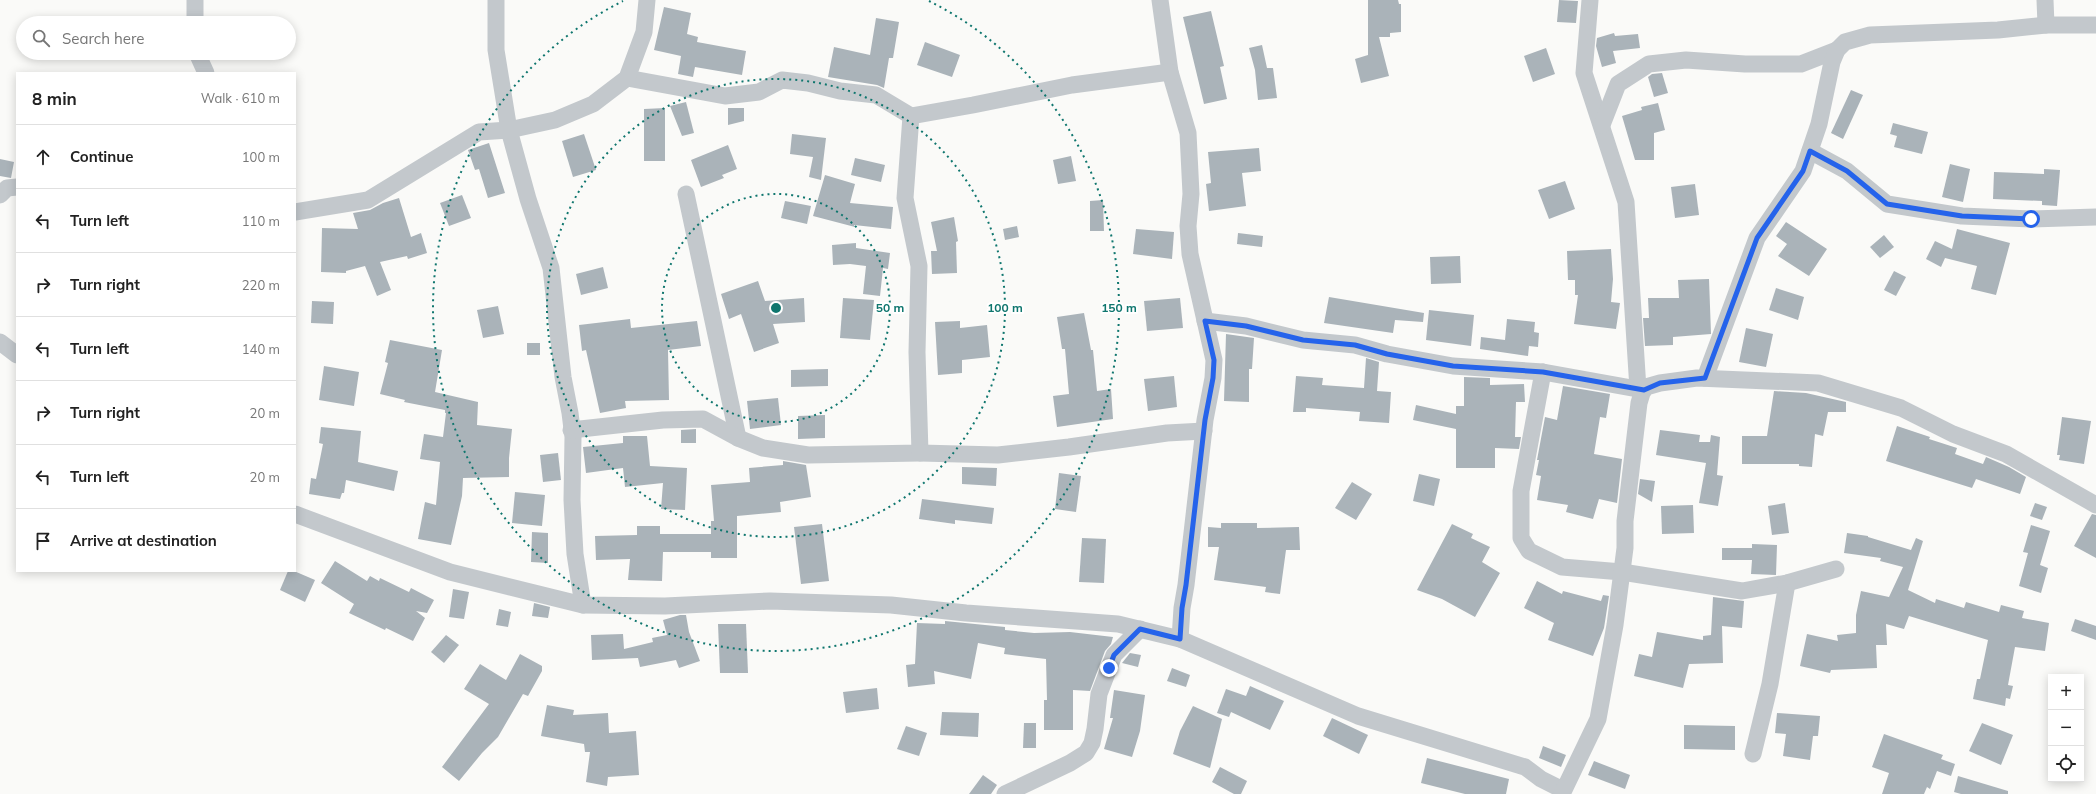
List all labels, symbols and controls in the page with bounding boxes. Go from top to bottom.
search box [16,16,296,60]
icon: search [30,27,52,49]
text: Search here [62,29,144,48]
text: 8 min [32,88,77,109]
text: Walk · 610 m [201,90,280,106]
icon: ahead [32,146,54,168]
text: Continue [70,147,133,166]
text: 100 m [242,149,280,165]
icon: left [32,210,54,232]
route start [2022,210,2040,228]
text: Turn left [70,211,129,230]
text: 110 m [242,213,280,229]
icon: right [32,274,54,296]
text: Turn right [70,275,140,294]
text: 220 m [242,277,280,293]
text: 50 m [876,300,904,315]
text: 100 m [987,300,1023,315]
text: 150 m [1101,300,1137,315]
centre of rings [769,301,783,315]
icon: left [32,338,54,360]
text: Turn left [70,339,129,358]
text: 140 m [242,341,280,357]
icon: right [32,402,54,424]
text: Turn right [70,403,140,422]
text: 20 m [250,405,280,421]
icon: left [32,466,54,488]
text: Turn left [70,467,129,486]
text: 20 m [250,469,280,485]
icon: arrive [32,530,54,552]
text: Arrive at destination [70,531,217,550]
route end [1100,659,1118,677]
map controls [2048,674,2084,782]
button: + [2048,674,2084,710]
button: − [2048,710,2084,746]
button: locate [2048,746,2084,782]

